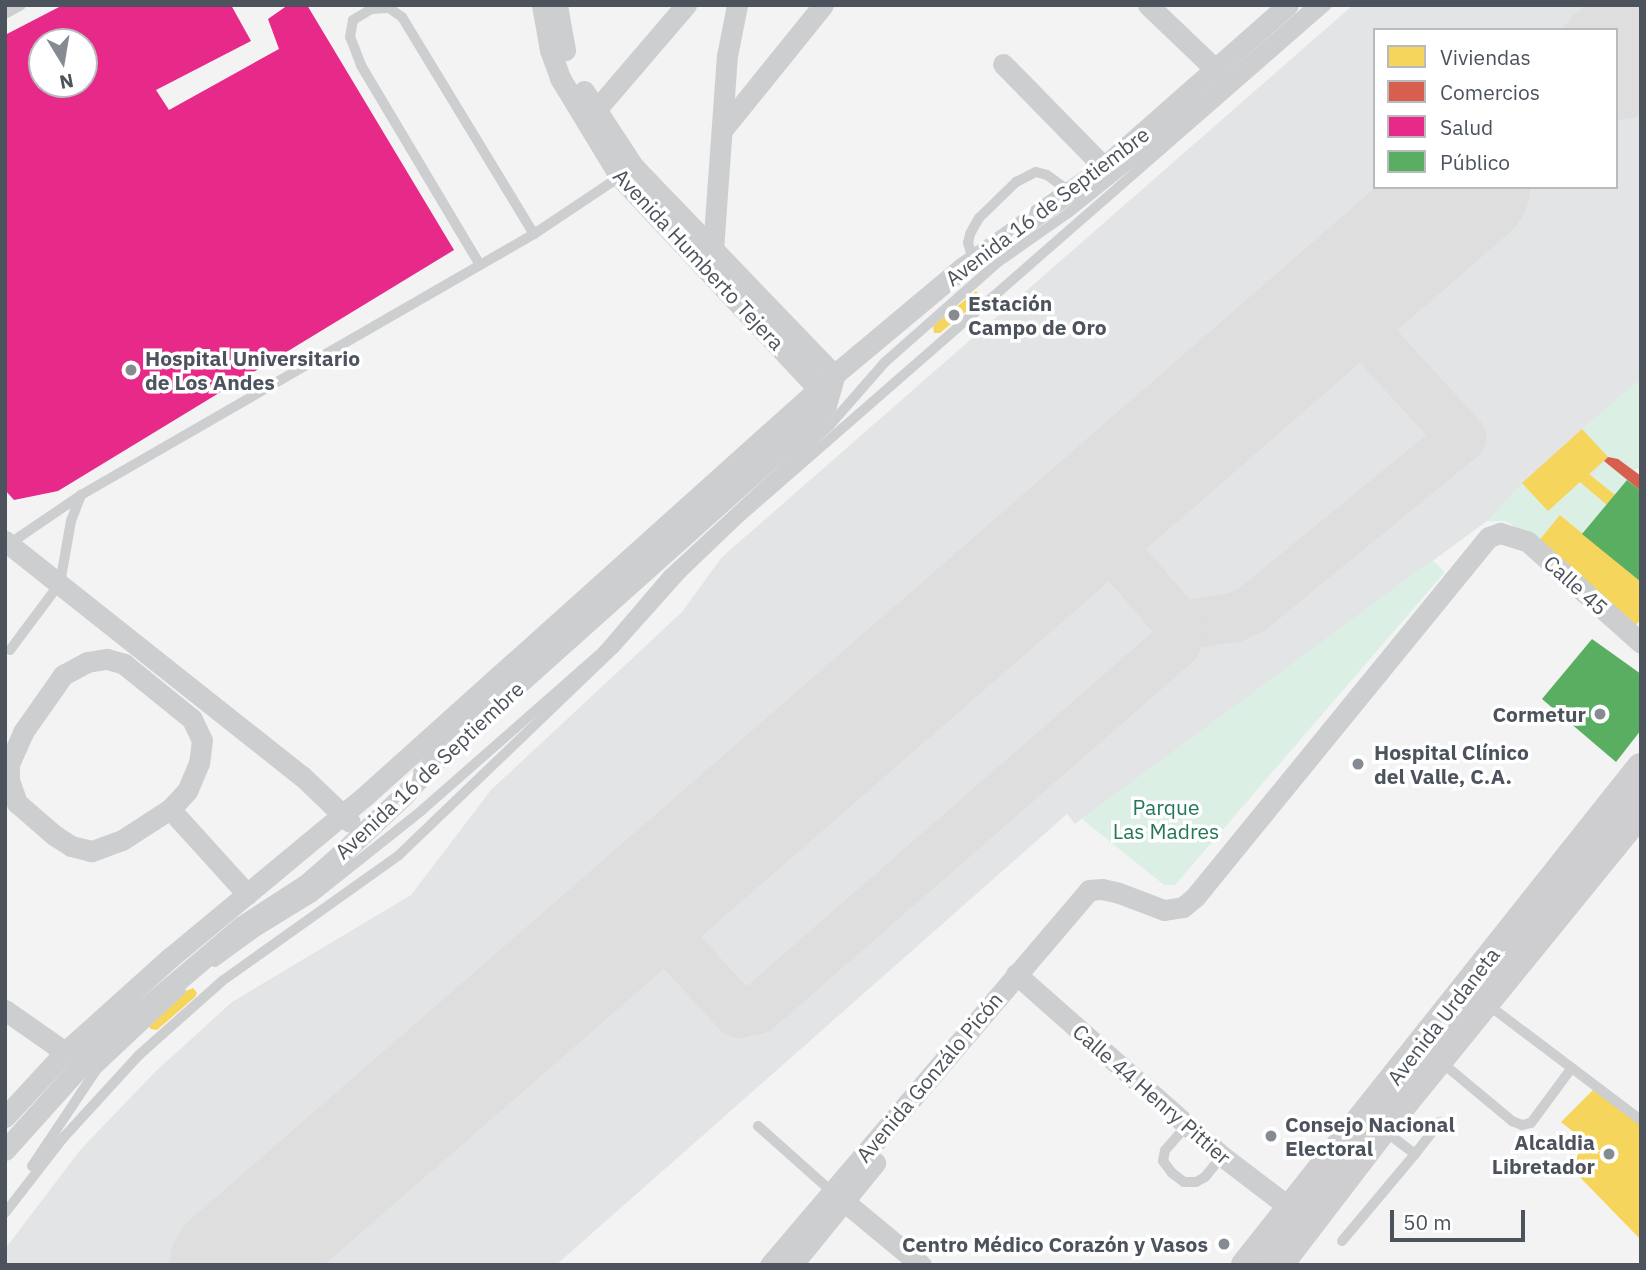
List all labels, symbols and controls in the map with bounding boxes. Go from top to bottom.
north arrow [28,28,98,98]
legend [1373,28,1618,189]
text: Viviendas [1440,43,1531,71]
text: N [58,69,76,95]
text: Comercios [1440,78,1540,106]
text: Salud [1440,113,1493,141]
street label: Avenida 16 de Septiembre [940,121,1154,291]
text: Público [1440,148,1510,176]
street label: Avenida Humberto Tejera [608,163,790,355]
place label: Estación Campo de Oro [968,290,1107,340]
marker: Estación Campo de Oro [946,307,962,323]
place label: Hospital Universitario de Los Andes [145,345,360,395]
marker: Hospital Universitario de Los Andes [123,362,139,378]
street label: Calle 45 [1539,550,1613,620]
street label: Avenida 16 de Septiembre [329,676,529,864]
place label: Cormetur [1492,701,1586,727]
marker: Cormetur [1592,706,1608,722]
place label: Hospital Clínico del Valle, C.A. [1374,739,1529,789]
marker: Hospital Clínico del Valle, C.A. [1348,754,1368,774]
park label: Parque Las Madres [1113,794,1219,844]
street label: Avenida Urdaneta [1382,942,1504,1090]
street label: Avenida Gonzálo Picón [851,987,1007,1167]
street label: Calle 44 Henry Pittier [1068,1019,1236,1169]
place label: Consejo Nacional Electoral [1285,1111,1455,1161]
marker: Consejo Nacional Electoral [1263,1128,1279,1144]
place label: Alcaldia Libretador [1492,1129,1595,1179]
marker: Alcaldia Libretador [1601,1146,1617,1162]
scale bar [1394,1196,1529,1240]
text: 50 m [1403,1208,1452,1236]
place label: Centro Médico Corazón y Vasos [902,1231,1208,1257]
marker: Centro Médico Corazón y Vasos [1214,1234,1234,1254]

